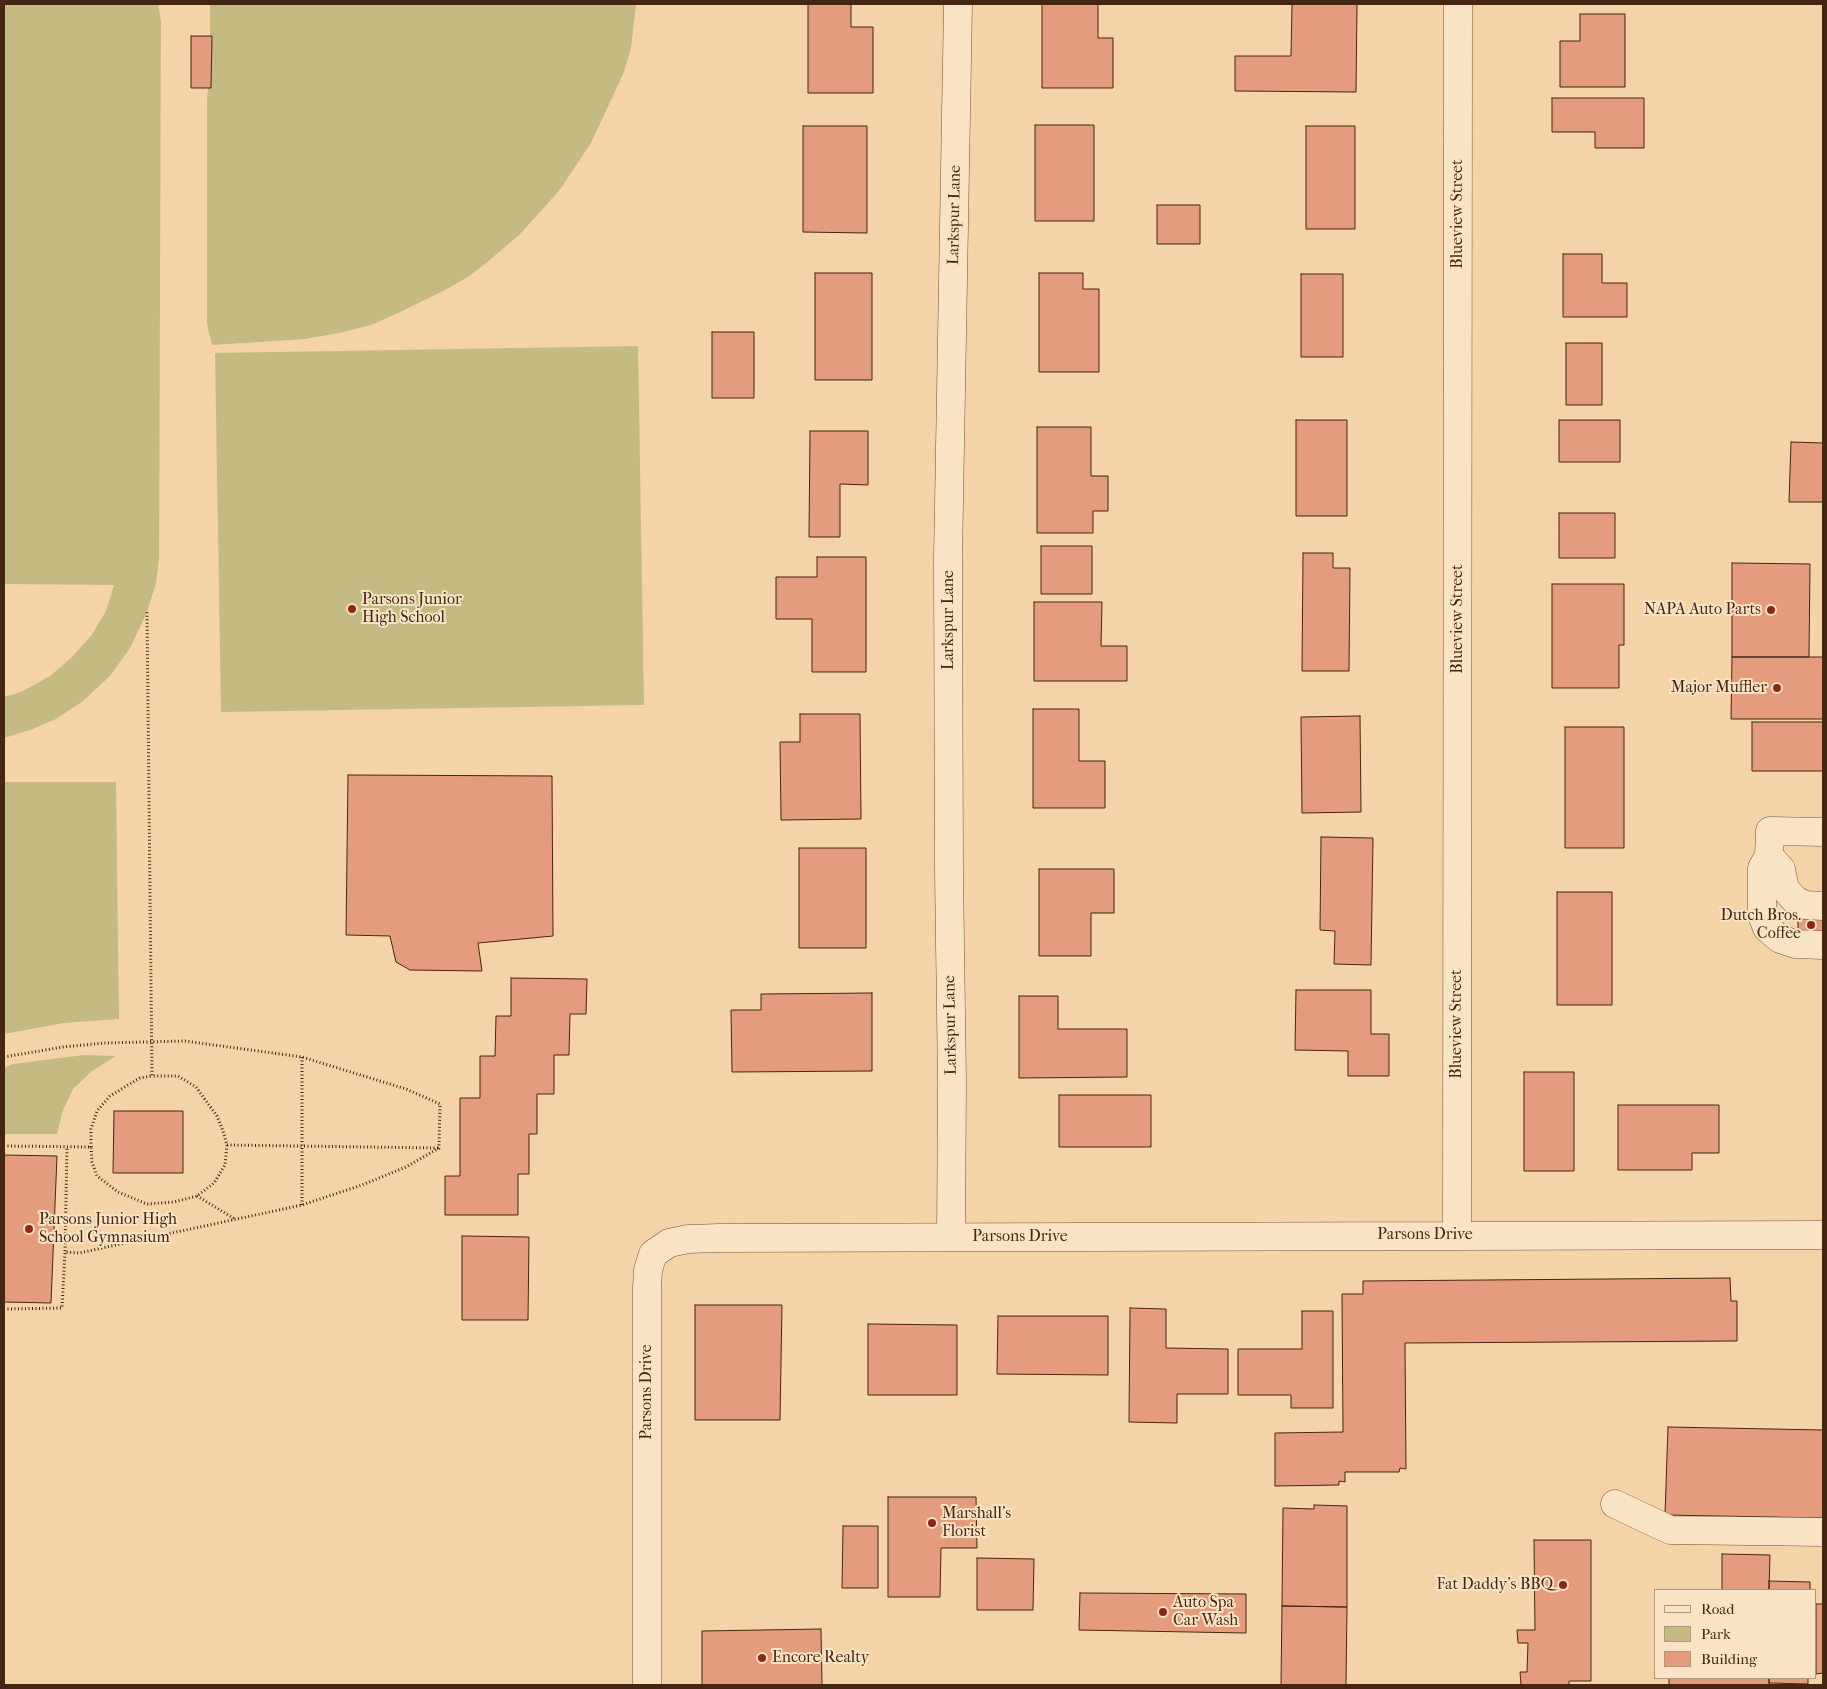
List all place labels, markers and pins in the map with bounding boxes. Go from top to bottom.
place label: Parsons Junior High School [362,590,462,628]
place label: NAPA Auto Parts [1644,600,1761,620]
marker: Parsons Junior High School [346,603,358,615]
marker: NAPA Auto Parts [1765,604,1777,616]
place label: Major Muffler [1671,678,1767,698]
marker: Major Muffler [1771,682,1783,694]
place label: Dutch Bros. Coffee [1720,906,1801,944]
marker: Dutch Bros. Coffee [1805,919,1817,931]
place label: Parsons Junior High School Gymnasium [39,1210,177,1248]
marker: Parsons Junior High School Gymnasium [23,1223,35,1235]
place label: Marshall's Florist [942,1504,1011,1542]
marker: Marshall's Florist [926,1517,938,1529]
place label: Fat Daddy's BBQ [1437,1575,1553,1595]
marker: Fat Daddy's BBQ [1557,1579,1569,1591]
place label: Auto Spa Car Wash [1173,1593,1238,1631]
marker: Auto Spa Car Wash [1157,1606,1169,1618]
place label: Encore Realty [772,1648,869,1668]
marker: Encore Realty [756,1652,768,1664]

